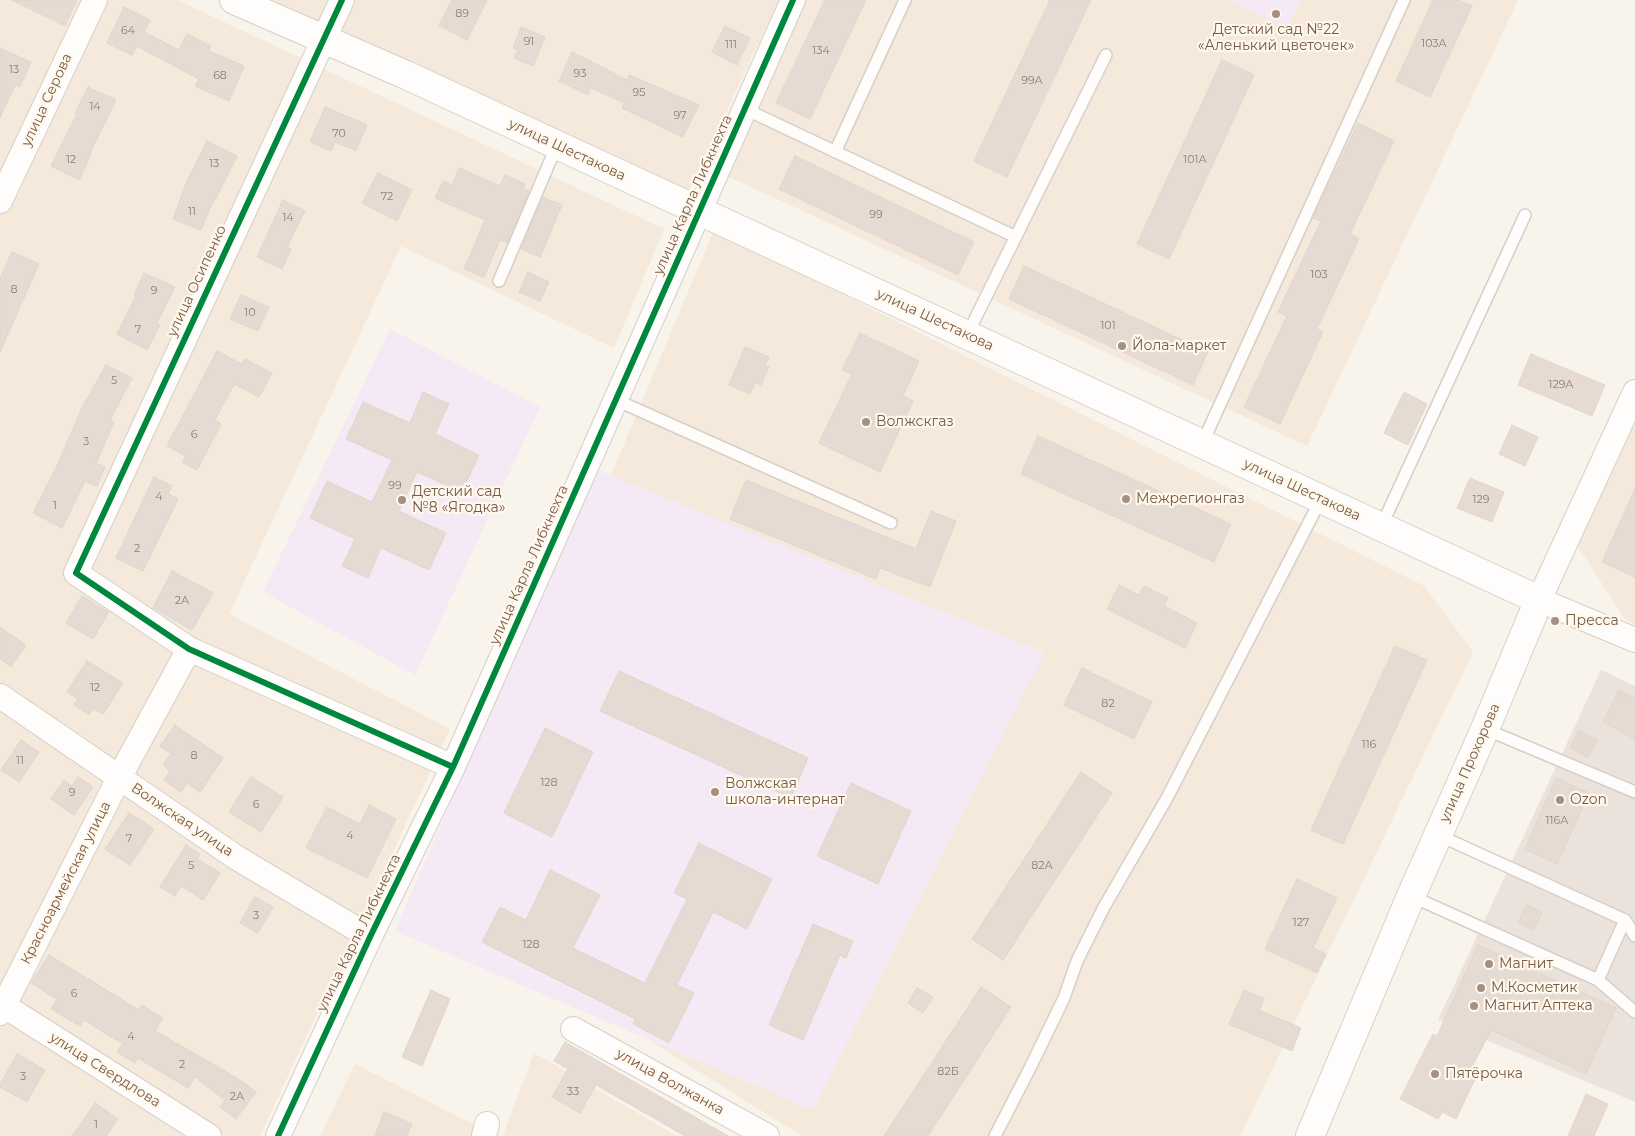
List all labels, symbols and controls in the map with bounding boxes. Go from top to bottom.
house number: 89 [455,7,469,21]
marker: Детский сад №22 «Аленький цветочек» [1270,8,1282,20]
place label: Детский сад №22 «Аленький цветочек» [1198,22,1354,54]
house number: 64 [121,24,135,38]
house number: 91 [524,35,534,49]
house number: 103А [1421,37,1447,51]
house number: 111 [725,38,737,52]
house number: 134 [812,44,830,58]
street label: улица Серова [18,51,76,149]
house number: 13 [9,63,19,77]
house number: 93 [574,67,586,81]
house number: 68 [213,69,227,83]
house number: 99А [1021,74,1043,88]
house number: 95 [633,86,645,100]
house number: 14 [89,100,101,114]
house number: 97 [673,109,687,123]
street label: улица Карла Либкнехта [650,112,736,278]
street label: улица Шестакова [506,115,628,185]
house number: 70 [332,127,346,141]
house number: 12 [66,153,76,167]
house number: 101А [1183,153,1207,167]
house number: 13 [209,157,219,171]
house number: 72 [381,190,393,204]
house number: 11 [188,205,196,219]
house number: 99 [869,208,883,222]
house number: 14 [282,211,294,225]
street label: улица Осипенко [164,223,230,339]
house number: 103 [1310,268,1328,282]
house number: 8 [10,283,18,297]
house number: 9 [151,284,157,298]
street label: улица Шестакова [874,285,996,355]
house number: 10 [244,306,256,320]
house number: 101 [1100,319,1116,333]
house number: 7 [135,323,141,337]
place label: Йола-маркет [1132,338,1226,354]
marker: Йола-маркет [1116,340,1128,352]
house number: 5 [111,374,117,388]
house number: 129А [1548,378,1574,392]
place label: Волжскгаз [876,414,954,430]
marker: Волжскгаз [860,416,872,428]
house number: 6 [191,428,197,442]
house number: 3 [83,435,89,449]
street label: улица Шестакова [1241,455,1363,525]
house number: 99 [388,479,402,493]
street label: улица Карла Либкнехта [486,482,572,648]
place label: Детский сад №8 «Ягодка» [412,484,505,516]
house number: 4 [155,490,163,504]
place label: Межрегионгаз [1136,491,1245,507]
marker: Межрегионгаз [1120,493,1132,505]
house number: 129 [1473,493,1489,507]
marker: Детский сад №8 «Ягодка» [396,494,408,506]
house number: 1 [53,499,57,513]
house number: 2 [134,542,140,556]
house number: 2А [175,594,189,608]
place label: Пресса [1565,613,1619,629]
marker: Пресса [1549,615,1561,627]
house number: 12 [90,681,100,695]
house number: 82 [1101,697,1115,711]
street label: улица Прохорова [1436,701,1504,825]
house number: 116 [1362,738,1376,752]
house number: 8 [190,749,198,763]
house number: 11 [16,754,24,768]
house number: 128 [540,776,558,790]
place label: Волжская школа-интернат [725,776,845,809]
street label: Волжская улица [128,780,236,860]
house number: 9 [69,786,75,800]
marker: Волжская школа-интернат [709,786,721,798]
place label: Ozon [1570,792,1607,808]
marker: Ozon [1554,794,1566,806]
house number: 6 [253,798,259,812]
street label: Красноармейская улица [18,799,114,967]
house number: 116А [1546,814,1568,828]
house number: 4 [346,829,354,843]
house number: 7 [126,832,132,846]
street label: улица Карла Либкнехта [313,851,405,1015]
house number: 5 [188,859,194,873]
house number: 82А [1031,859,1053,873]
house number: 3 [253,909,259,923]
house number: 127 [1293,916,1309,930]
house number: 128 [522,938,540,952]
place label: Магнит [1499,956,1553,972]
marker: Магнит [1483,958,1495,970]
place label: М.Косметик [1491,980,1577,996]
marker: М.Косметик [1475,982,1487,994]
house number: 6 [71,987,77,1001]
place label: Магнит Аптека [1484,998,1593,1014]
marker: Магнит Аптека [1468,1000,1480,1012]
street label: улица Свердлова [46,1029,164,1111]
house number: 4 [127,1030,135,1044]
street label: улица Волжанка [613,1045,727,1119]
house number: 2 [179,1058,185,1072]
house number: 82Б [937,1065,959,1079]
place label: Пятёрочка [1445,1066,1523,1082]
marker: Пятёрочка [1429,1068,1441,1080]
house number: 3 [20,1070,26,1084]
house number: 33 [567,1085,579,1099]
house number: 2А [230,1090,244,1104]
house number: 1 [94,1118,98,1132]

